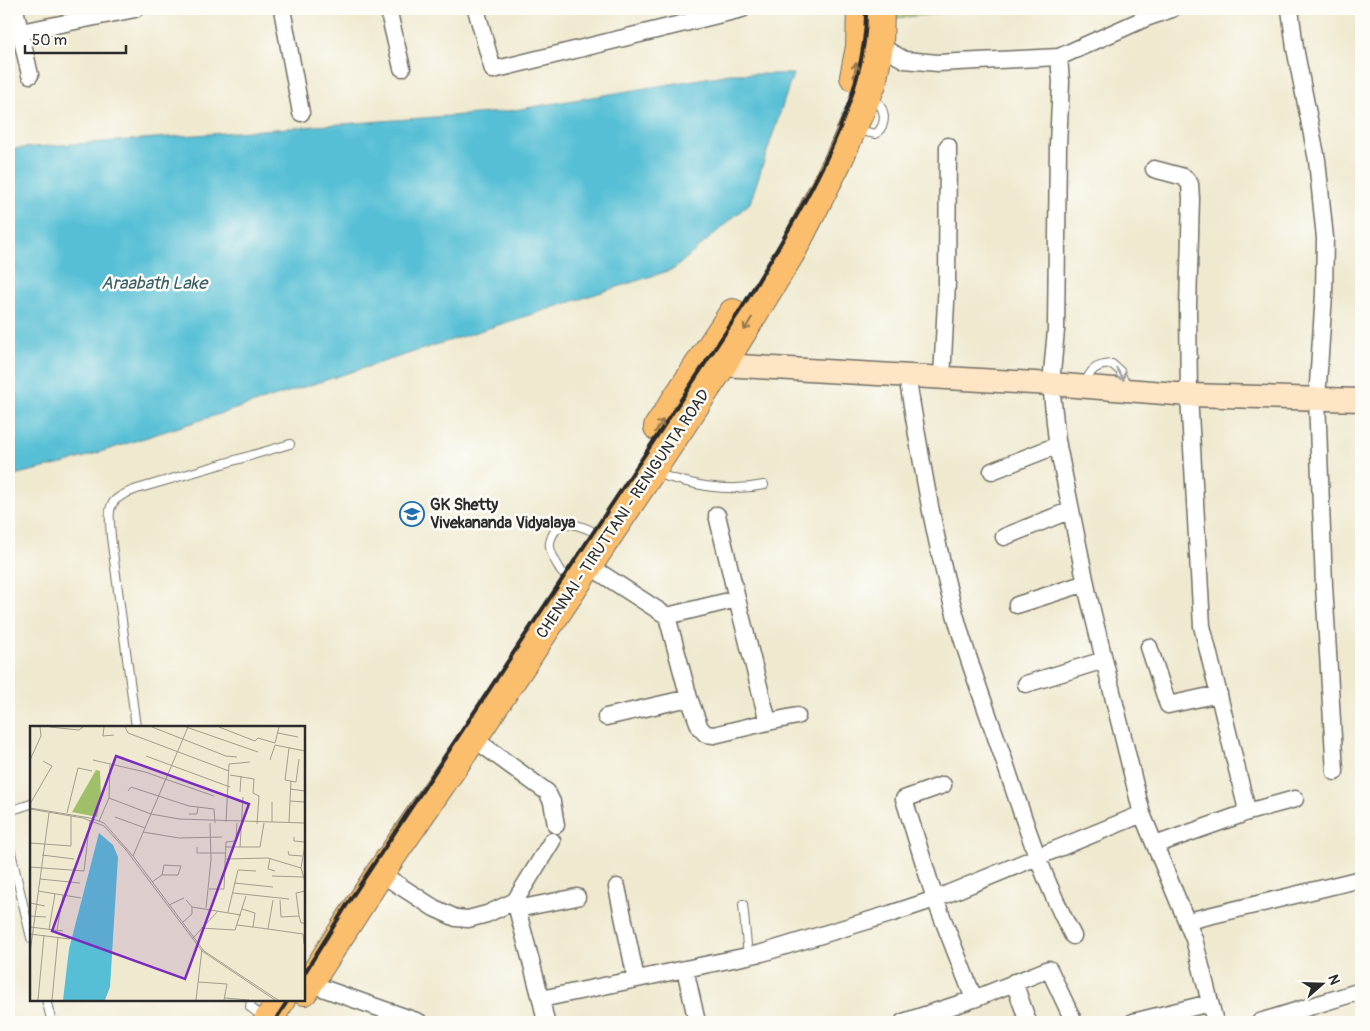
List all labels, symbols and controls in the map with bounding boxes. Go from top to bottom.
scale bar [25,22,126,54]
text: 50 m [32,31,67,50]
one-way arrow [851,63,861,79]
water label: Araabath Lake [101,272,209,295]
one-way arrow [742,316,752,330]
one-way arrow [1116,366,1126,380]
street label: CHENNAI - TIRUTTANI - RENIGUNTA ROAD [532,386,714,642]
one-way arrow [654,419,664,433]
place label: GK Shetty Vivekananda Vidyalaya [430,495,576,533]
school or university icon: GK Shetty Vivekananda Vidyalaya [399,501,425,527]
inset map [30,726,305,1001]
north arrow [1298,958,1348,1008]
text: N [1324,972,1343,987]

